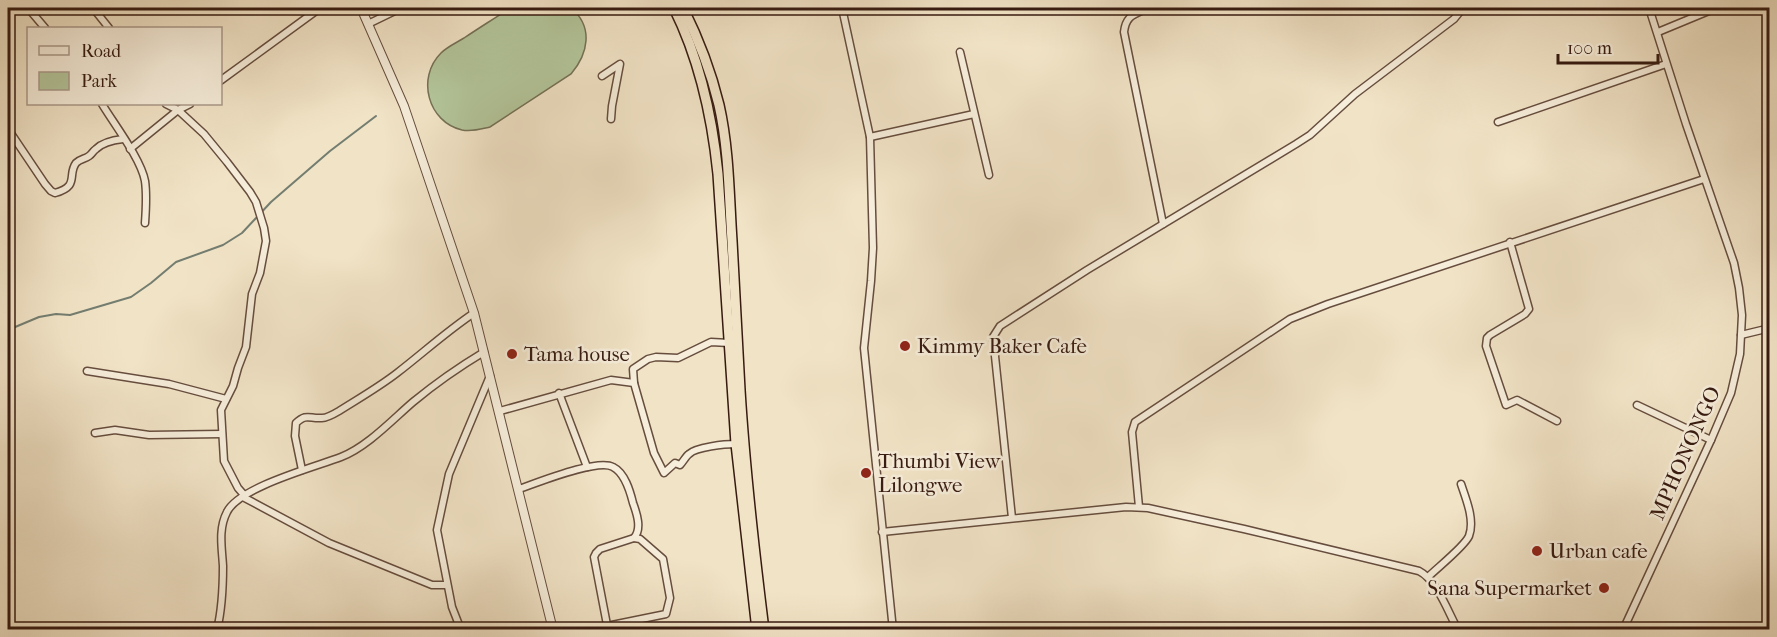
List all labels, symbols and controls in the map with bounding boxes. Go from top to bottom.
legend [27,27,222,105]
scale bar [1558,27,1658,65]
text: 100 m [1567,38,1612,59]
text: Road [81,41,121,62]
text: Park [81,71,118,92]
place label: Kimmy Baker Cafe [917,334,1087,358]
marker: Kimmy Baker Cafe [898,339,912,353]
place label: Tama house [524,342,630,366]
marker: Tama house [505,347,519,361]
street label: MPHONONGO [1645,382,1725,524]
place label: Thumbi View Lilongwe [878,449,1002,497]
marker: Thumbi View Lilongwe [859,466,873,480]
place label: Urban cafe [1549,539,1648,563]
marker: Urban cafe [1530,544,1544,558]
place label: Sana Supermarket [1427,576,1592,600]
marker: Sana Supermarket [1597,581,1611,595]

